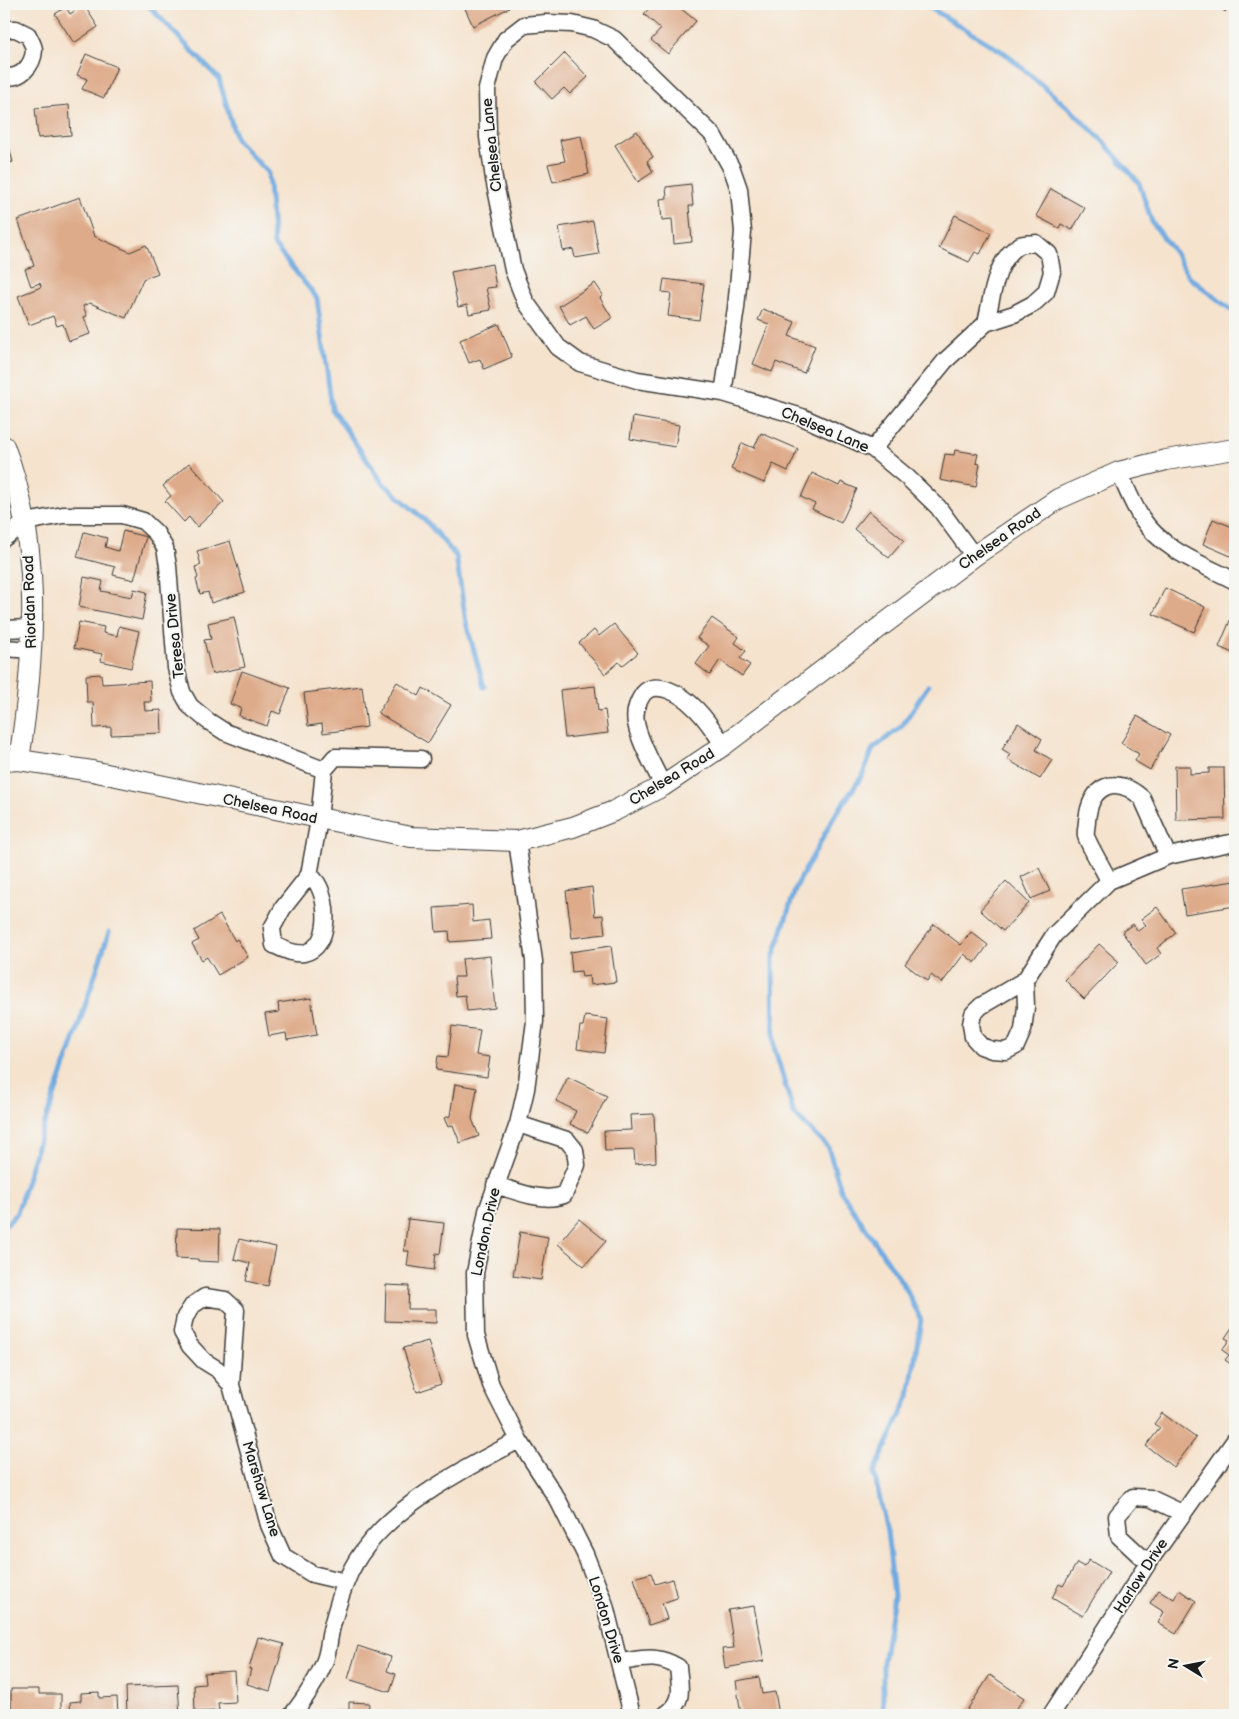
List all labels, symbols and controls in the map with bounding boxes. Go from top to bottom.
street label: Chelsea Lane [478,97,506,193]
street label: Chelsea Lane [778,403,872,457]
street label: Chelsea Road [955,504,1045,574]
street label: Riordan Road [19,555,41,649]
street label: Teresa Drive [161,592,189,680]
street label: Chelsea Road [626,744,718,810]
street label: Chelsea Road [221,790,319,828]
street label: London Drive [467,1186,505,1278]
street label: Marshaw Lane [237,1439,285,1539]
street label: Harlow Drive [1110,1535,1172,1617]
street label: London Drive [584,1574,628,1666]
north arrow [1162,1642,1212,1692]
text: N [1164,1657,1183,1670]

